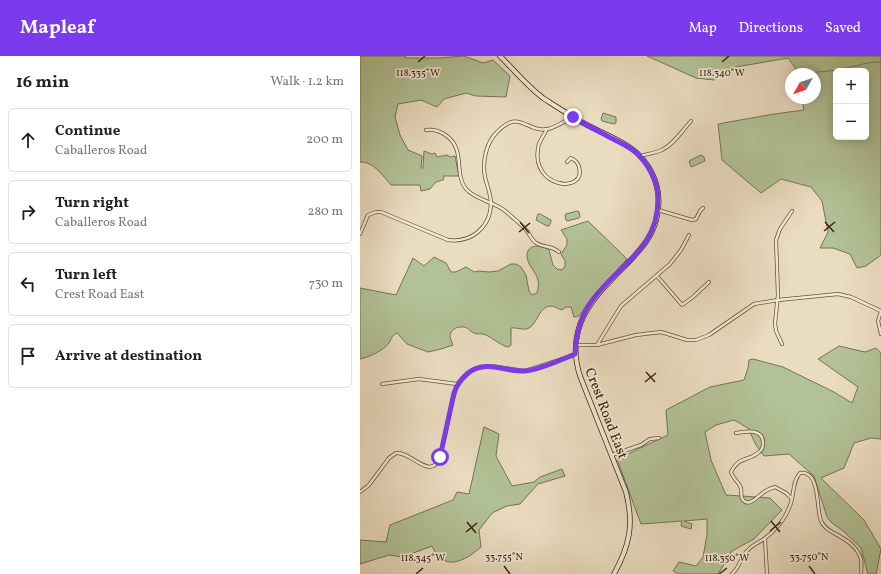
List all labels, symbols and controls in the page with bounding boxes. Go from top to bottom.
text: Mapleaf [20,15,95,41]
text: Map [689,19,717,38]
text: Directions [739,19,803,38]
text: Saved [825,19,861,38]
text: 118.335°W [396,66,440,80]
text: 118.340°W [699,66,745,80]
north arrow [785,68,821,104]
map controls [833,68,869,140]
button: + [833,68,869,104]
text: 16 min [16,71,69,94]
text: Walk · 1.2 km [270,73,344,91]
button: − [833,104,869,140]
route end [564,108,582,126]
text: Continue [55,121,120,142]
icon: ahead [17,129,39,151]
text: 200 m [306,131,343,149]
text: Caballeros Road [55,142,147,160]
text: Turn right [55,193,129,214]
icon: right [17,201,39,223]
text: 280 m [307,203,343,221]
text: Caballeros Road [55,214,147,232]
text: Turn left [55,265,117,286]
icon: left [17,273,39,295]
text: 730 m [309,275,343,293]
text: Crest Road East [55,286,144,304]
icon: arrive [17,345,39,367]
text: Arrive at destination [55,346,202,367]
street label: Crest Road East [580,365,632,462]
route start [431,448,449,466]
text: 33.755°N [485,550,524,564]
text: 33.750°N [790,550,829,564]
text: 118.345°W [401,551,445,565]
text: 118.350°W [705,551,749,565]

